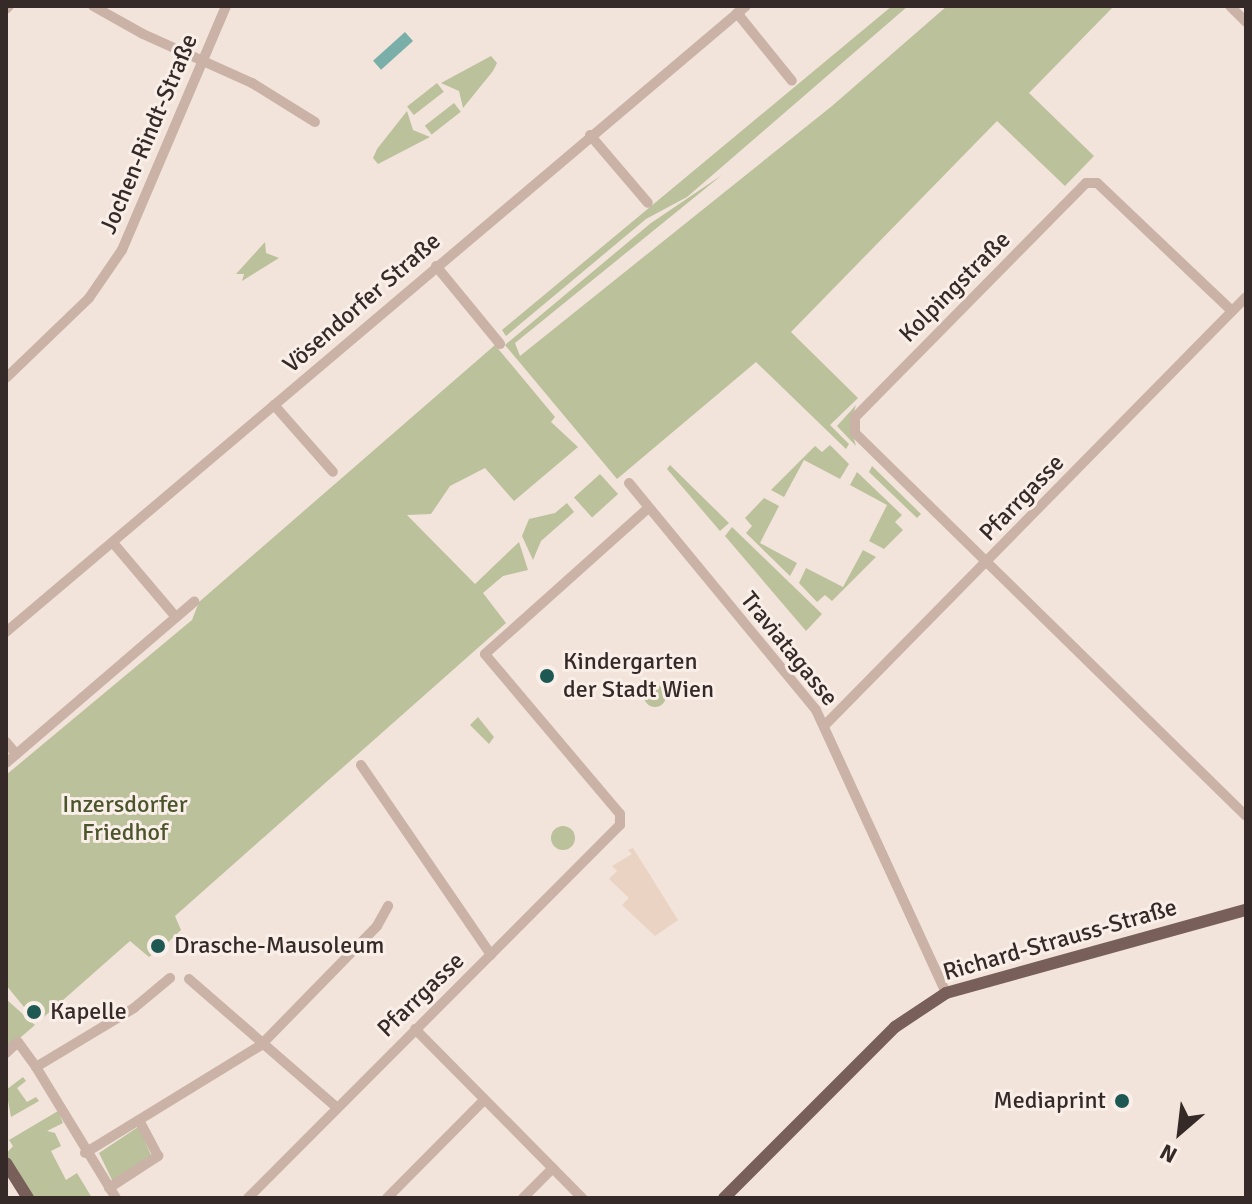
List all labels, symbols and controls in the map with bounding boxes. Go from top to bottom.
street label: Jochen-Rindt-Straße [94,30,204,238]
street label: Kolpingstraße [893,225,1017,349]
street label: Vösendorfer Straße [277,227,447,379]
street label: Pfarrgasse [974,449,1070,547]
street label: Traviatagasse [734,586,844,712]
place label: Kindergarten der Stadt Wien [563,648,714,704]
marker: Kindergarten der Stadt Wien [538,667,556,685]
park label: Inzersdorfer Friedhof [62,791,188,847]
street label: Richard-Strauss-Straße [940,893,1180,987]
place label: Drasche-Mausoleum [174,932,384,960]
marker: Drasche-Mausoleum [149,937,167,955]
street label: Pfarrgasse [372,947,470,1043]
place label: Kapelle [50,998,127,1026]
marker: Kapelle [25,1003,43,1021]
place label: Mediaprint [993,1087,1106,1115]
marker: Mediaprint [1113,1092,1131,1110]
north arrow [1140,1092,1220,1172]
text: N [1155,1138,1182,1169]

